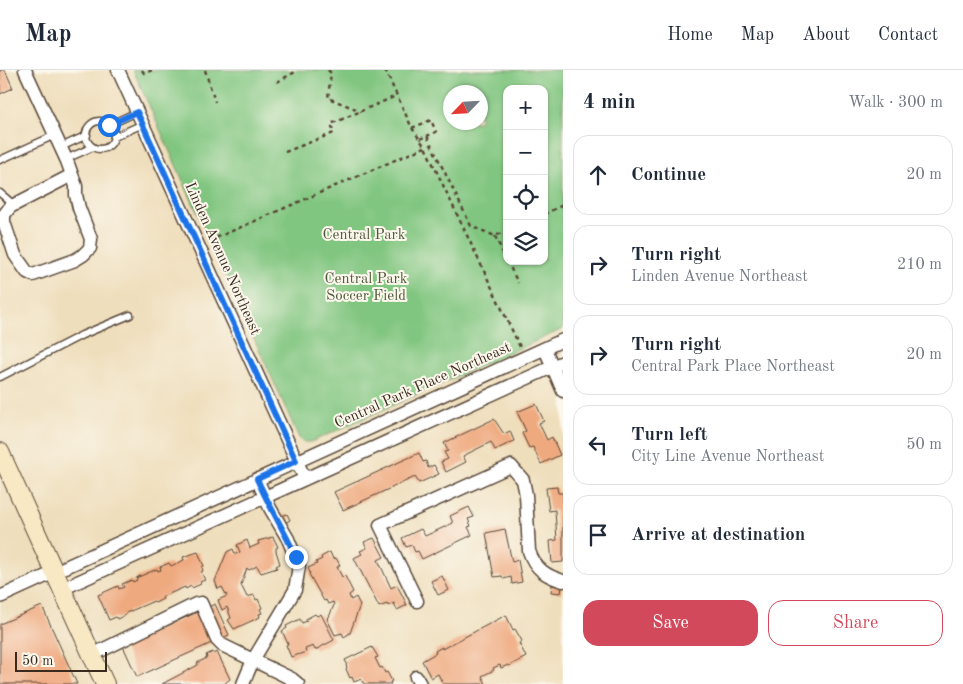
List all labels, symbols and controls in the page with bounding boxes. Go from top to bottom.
text: Map [25,23,72,47]
text: Home [667,26,713,44]
text: Map [741,26,774,44]
text: About [802,26,850,44]
text: Contact [878,26,938,44]
north arrow [443,85,488,130]
map controls [503,85,548,265]
button: + [503,85,548,130]
text: 4 min [583,92,636,113]
text: Walk · 300 m [848,95,943,111]
route start [98,114,121,137]
button: − [503,130,548,175]
icon: ahead [584,161,612,189]
text: Continue [631,166,706,185]
text: 20 m [906,167,942,183]
button: locate [503,175,548,220]
street label: Linden Avenue Northeast [181,180,263,338]
button: layers [503,220,548,265]
park label: Central Park [322,228,406,243]
text: Turn right [631,246,721,265]
icon: right [584,251,612,279]
text: 210 m [897,257,942,273]
text: Linden Avenue Northeast [631,269,808,285]
park label: Central Park Soccer Field [324,272,408,304]
text: Turn right [631,336,721,355]
street label: Central Park Place Northeast [333,340,513,432]
icon: right [584,341,612,369]
text: 20 m [906,347,942,363]
text: Central Park Place Northeast [631,359,835,375]
text: Turn left [631,426,708,445]
icon: left [584,431,612,459]
text: 50 m [906,437,942,453]
text: City Line Avenue Northeast [631,449,824,465]
icon: arrive [584,521,612,549]
text: Arrive at destination [631,526,805,545]
route end [285,546,308,569]
button: Save [583,600,758,646]
button: Share [768,600,943,646]
scale bar [15,649,108,672]
text: 50 m [22,654,53,668]

